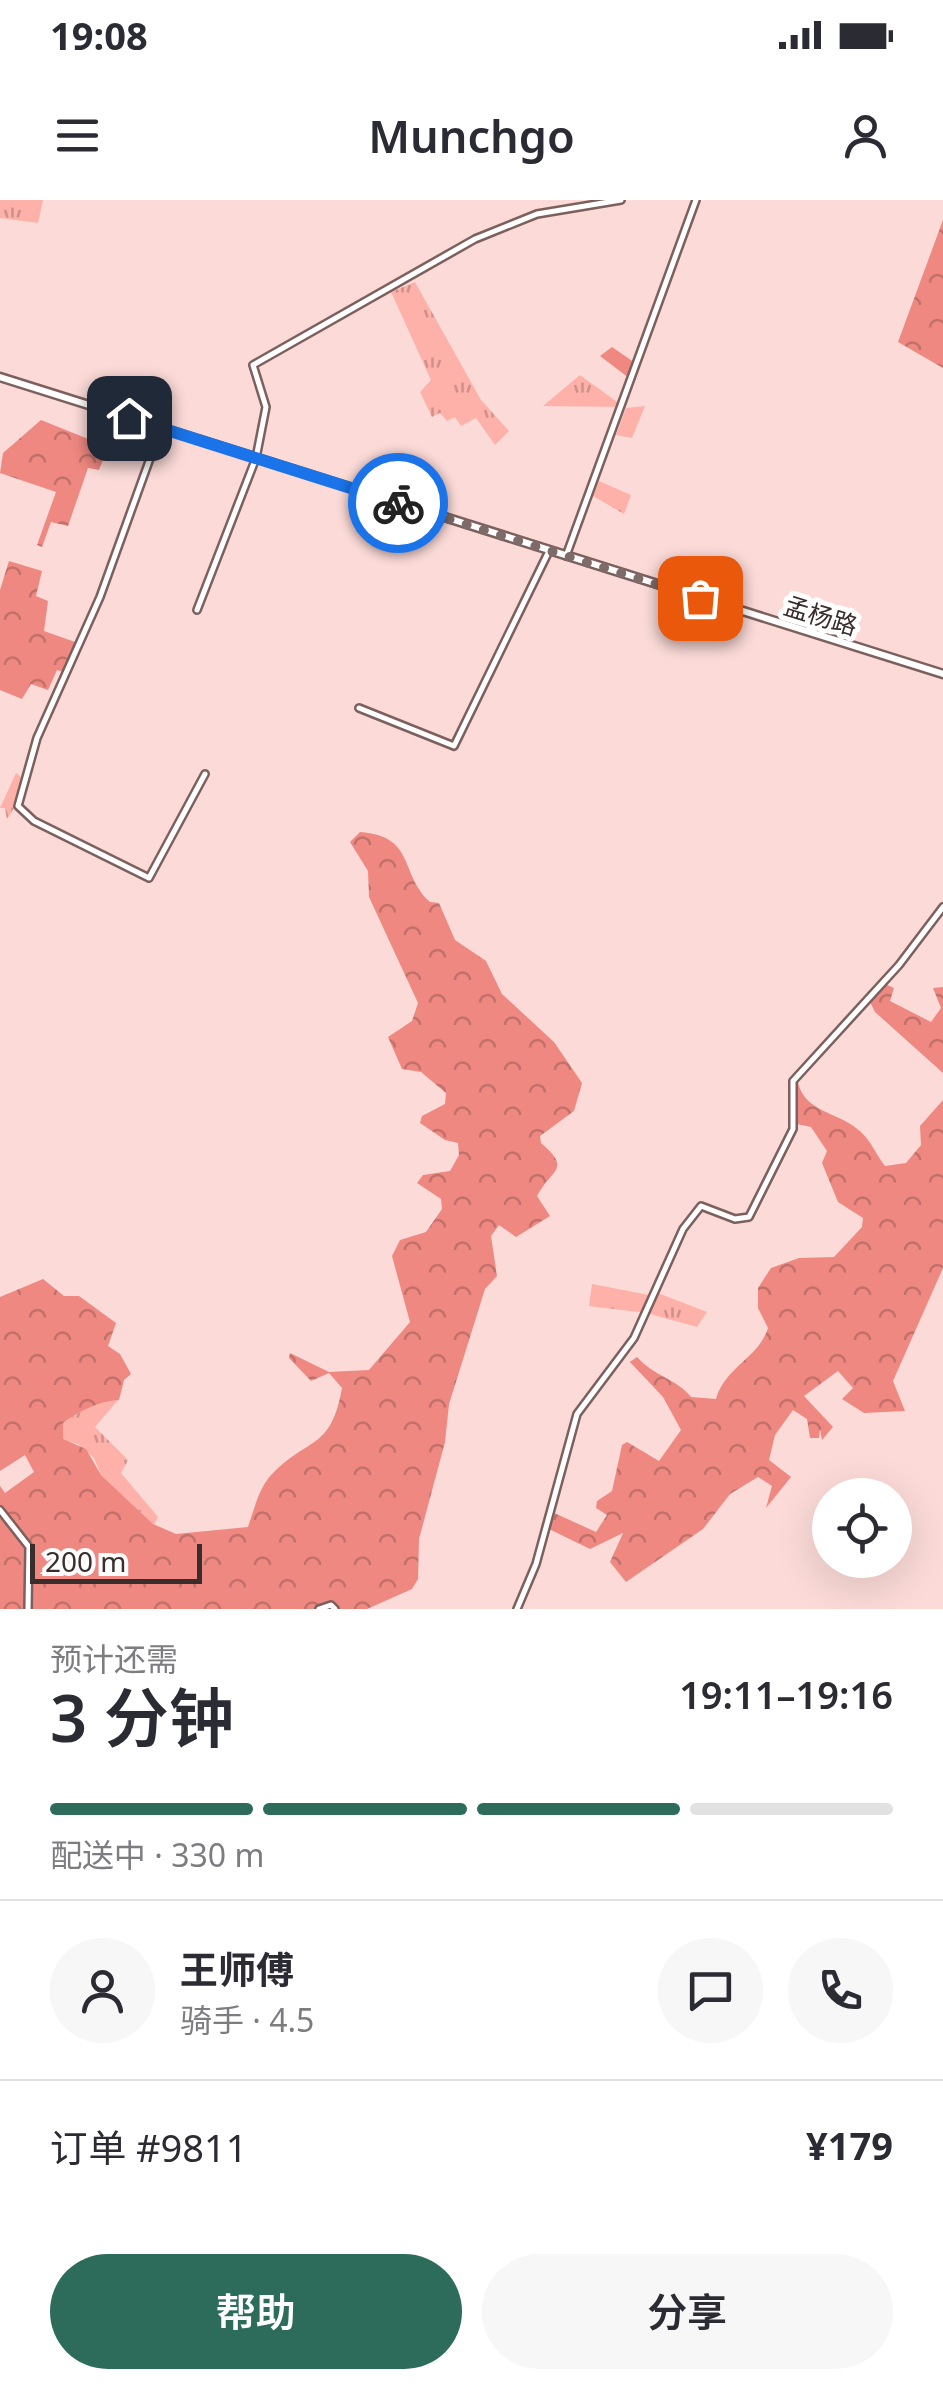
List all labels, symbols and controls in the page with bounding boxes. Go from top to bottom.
text: 19:08 [50,9,148,61]
text: Munchgo [368,105,575,166]
icon: menu [50,108,105,163]
icon: person [838,108,893,163]
pin [87,376,172,461]
icon: home [102,391,157,446]
courier [348,453,448,553]
icon: bike [371,476,426,531]
pin [658,556,743,641]
icon: bag [673,571,728,626]
street label: 孟杨路 [780,588,862,642]
map controls [812,1478,912,1578]
button: locate [812,1478,912,1578]
scale bar [30,1539,202,1584]
text: 200 m [45,1542,127,1580]
text: 预计还需 [50,1637,178,1680]
text: 19:11–19:16 [679,1668,893,1720]
text: 3 分钟 [50,1673,234,1761]
text: 配送中 · 330 m [50,1833,264,1876]
button: person [50,1938,155,2043]
button: chat [658,1938,763,2043]
button: phone [788,1938,893,2043]
text: 王师傅 [180,1943,294,1995]
text: 骑手 · 4.5 [180,1998,314,2041]
text: ¥179 [806,2119,893,2171]
text: 订单 #9811 [50,2121,247,2173]
button: 帮助 [50,2254,462,2369]
button: 分享 [482,2254,893,2369]

